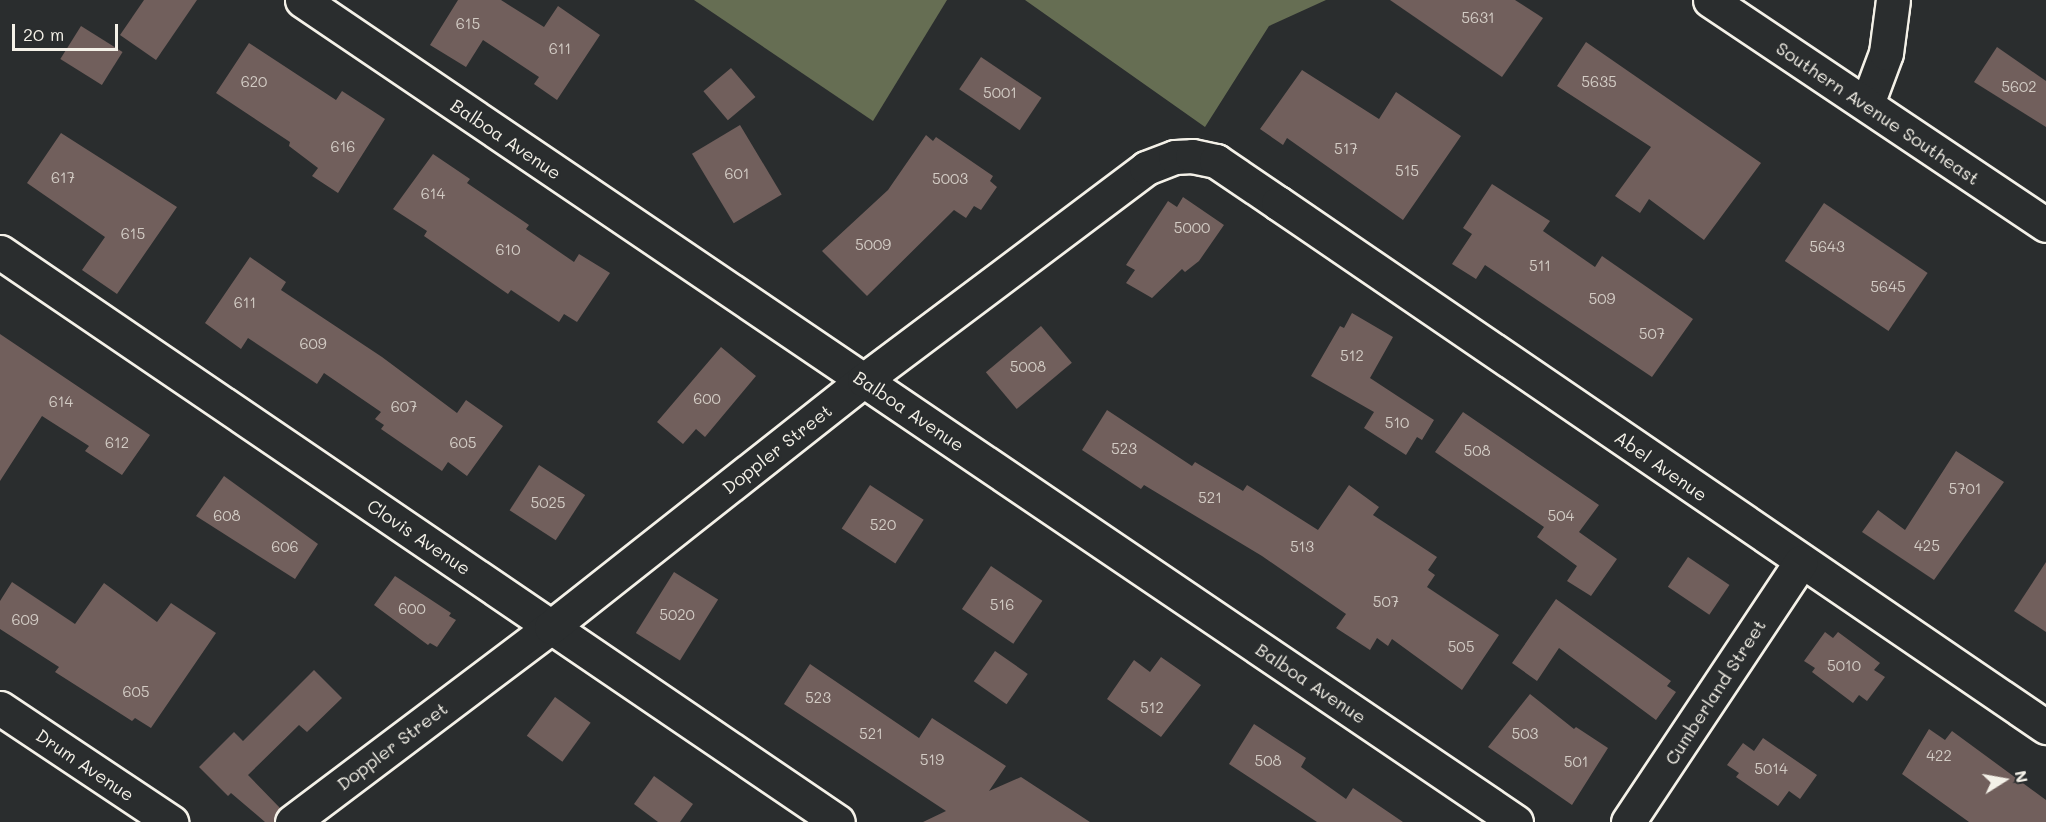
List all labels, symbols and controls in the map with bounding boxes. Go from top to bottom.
house number: 5631 [1461,9,1495,27]
scale bar [15,12,122,50]
house number: 615 [456,15,480,33]
text: 20 m [23,22,64,46]
street label: Southern Avenue Southeast [1772,37,1984,189]
house number: 611 [549,40,571,58]
house number: 620 [241,73,267,91]
house number: 5635 [1581,73,1617,91]
house number: 5602 [2001,78,2037,96]
house number: 5001 [983,84,1017,102]
street label: Balboa Avenue [447,94,565,184]
house number: 616 [331,138,355,156]
house number: 517 [1334,140,1358,158]
house number: 515 [1395,162,1419,180]
house number: 601 [724,165,750,183]
house number: 617 [51,169,75,187]
house number: 5003 [932,170,968,188]
house number: 614 [421,185,445,203]
house number: 5000 [1174,219,1210,237]
house number: 615 [121,225,145,243]
house number: 5009 [855,236,891,254]
house number: 5643 [1809,238,1845,256]
house number: 610 [495,241,521,259]
house number: 511 [1529,257,1551,275]
house number: 5645 [1870,278,1906,296]
house number: 509 [1589,290,1615,308]
house number: 611 [234,294,256,312]
house number: 507 [1639,325,1665,343]
house number: 609 [299,335,327,353]
house number: 512 [1340,347,1364,365]
house number: 5008 [1010,358,1046,376]
street label: Balboa Avenue [850,366,968,456]
house number: 600 [693,390,721,408]
house number: 614 [49,393,73,411]
house number: 607 [391,398,417,416]
street label: Doppler Street [718,400,836,498]
house number: 510 [1385,414,1409,432]
street label: Abel Avenue [1611,426,1711,506]
house number: 612 [105,434,129,452]
house number: 605 [449,434,477,452]
house number: 523 [1111,440,1137,458]
house number: 508 [1463,442,1491,460]
house number: 5701 [1948,480,1982,498]
house number: 521 [1198,489,1222,507]
house number: 5025 [530,494,566,512]
street label: Clovis Avenue [363,495,475,579]
house number: 608 [213,507,241,525]
house number: 504 [1548,507,1574,525]
house number: 520 [870,516,896,534]
house number: 425 [1914,537,1940,555]
house number: 606 [271,538,299,556]
house number: 513 [1290,538,1314,556]
house number: 507 [1373,593,1399,611]
house number: 516 [990,596,1014,614]
house number: 600 [398,600,426,618]
house number: 5020 [659,606,695,624]
house number: 609 [11,611,39,629]
street label: Cumberland Street [1660,615,1770,769]
street label: Balboa Avenue [1252,638,1370,728]
house number: 505 [1448,638,1474,656]
house number: 5010 [1827,657,1861,675]
house number: 605 [122,683,150,701]
house number: 523 [805,689,831,707]
street label: Doppler Street [332,697,452,795]
house number: 512 [1140,699,1164,717]
street label: Drum Avenue [32,724,138,806]
house number: 521 [859,725,883,743]
house number: 503 [1512,725,1538,743]
house number: 422 [1926,747,1952,765]
north arrow [1974,750,2034,810]
house number: 519 [920,751,944,769]
house number: 508 [1254,752,1282,770]
house number: 501 [1564,753,1588,771]
house number: 5014 [1754,760,1788,778]
text: N [2011,769,2034,784]

